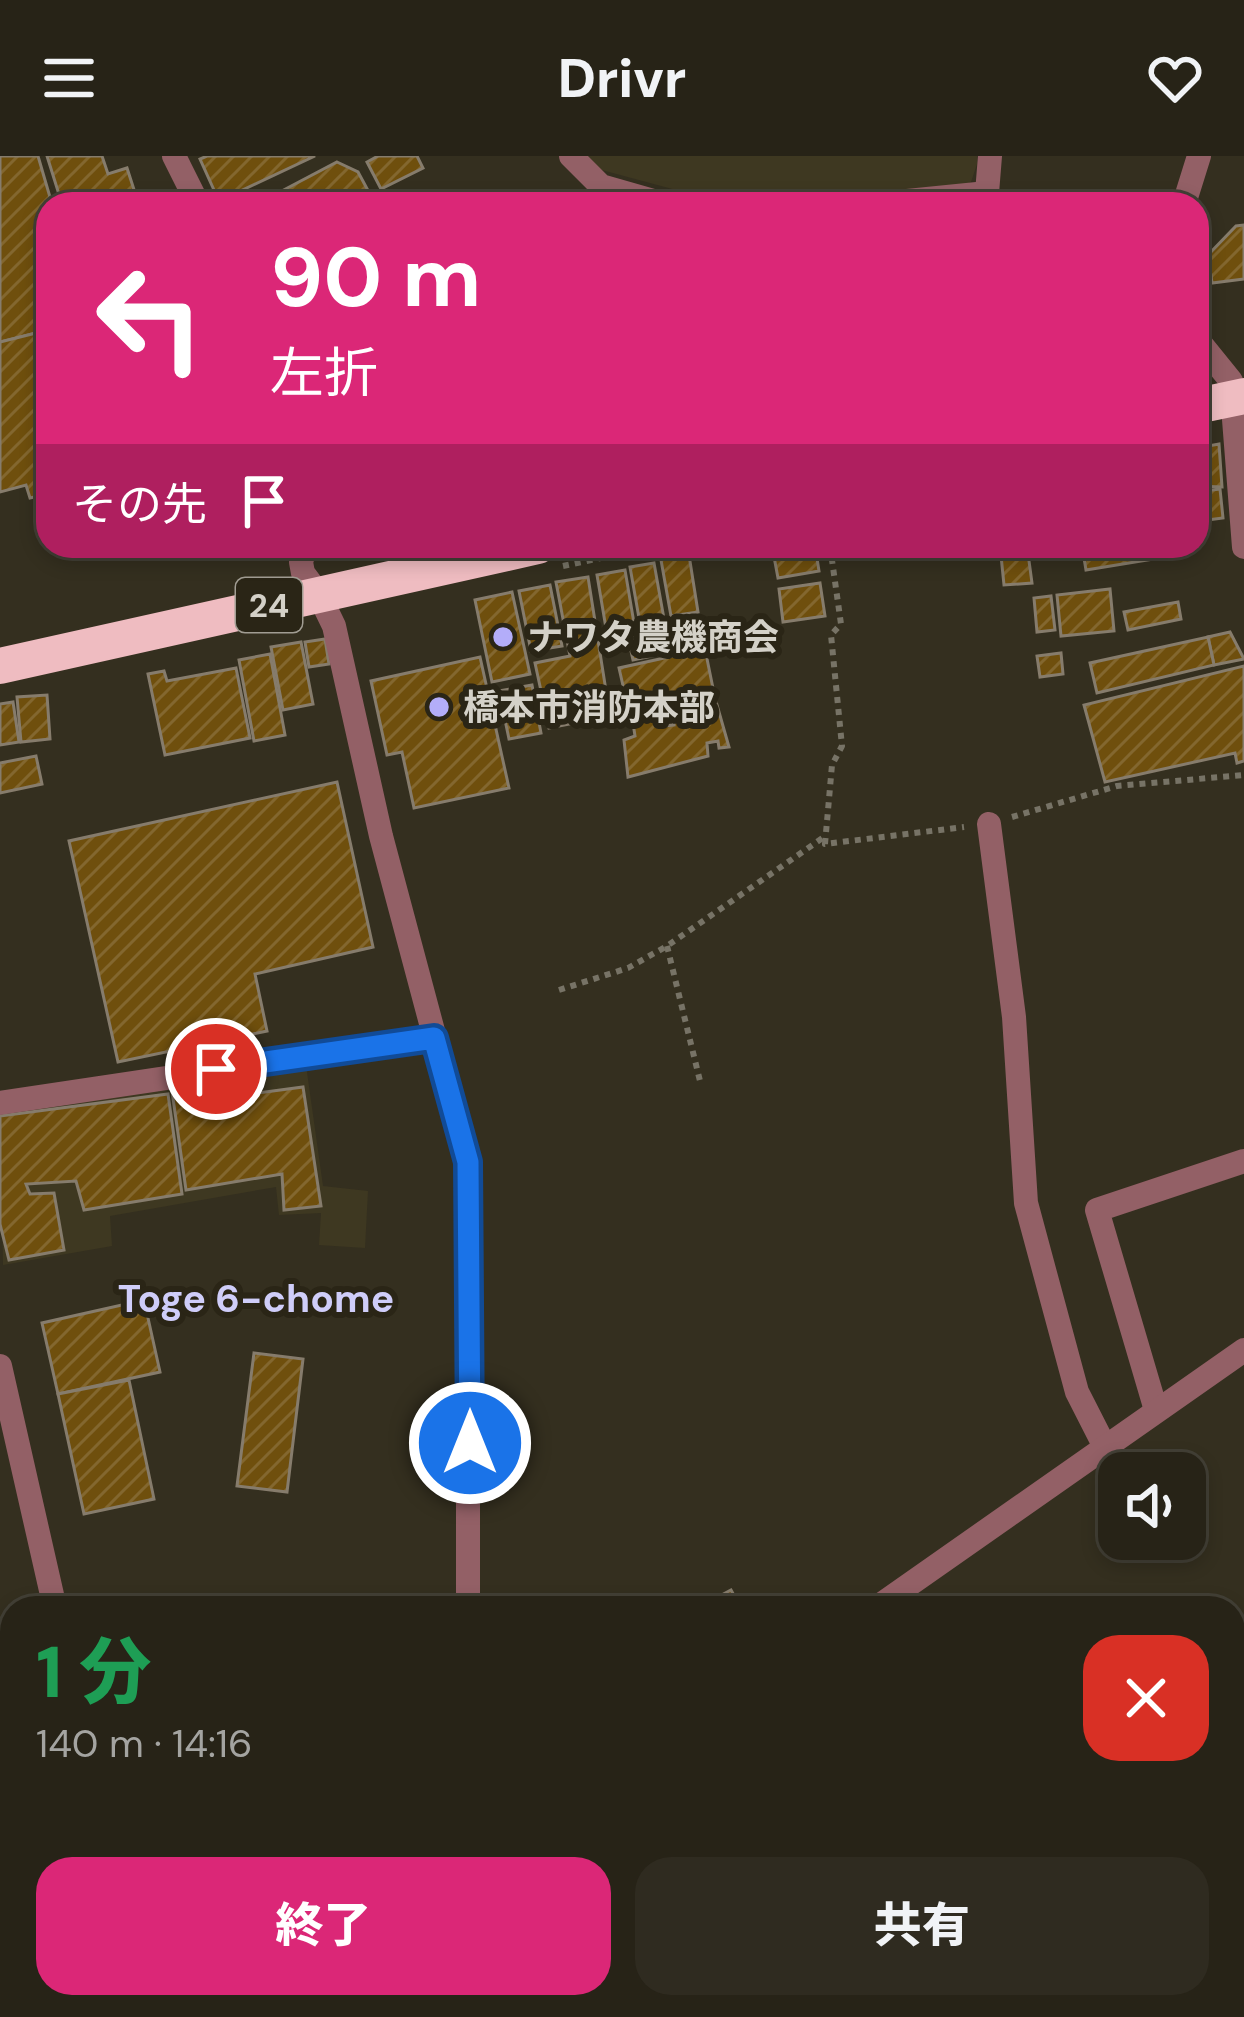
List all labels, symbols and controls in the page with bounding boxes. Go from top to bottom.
text: Drivr [558,43,686,114]
icon: menu [36,45,102,111]
icon: heart [1142,45,1208,111]
text: 90 m [270,223,481,332]
icon: left [72,240,228,396]
text: 左折 [270,338,378,409]
icon: arrive [231,468,297,534]
text: その先 [72,475,207,534]
road number: 24 [236,578,302,632]
place label: ナワタ農機商会 [527,614,779,661]
marker: ナワタ農機商会 [490,624,516,650]
place label: 橋本市消防本部 [463,684,715,731]
marker: 橋本市消防本部 [426,694,452,720]
pin [165,1018,267,1120]
icon: arrive [183,1036,249,1102]
district label: Toge 6-chome [118,1273,394,1324]
position arrow [407,1380,533,1506]
map controls [1098,1452,1206,1560]
button: sound [1098,1452,1206,1560]
text: 1 分 [36,1626,151,1719]
button: close [1083,1635,1209,1761]
text: 140 m · 14:16 [36,1718,253,1769]
button: 終了 [36,1857,611,1995]
button: 共有 [635,1857,1209,1995]

